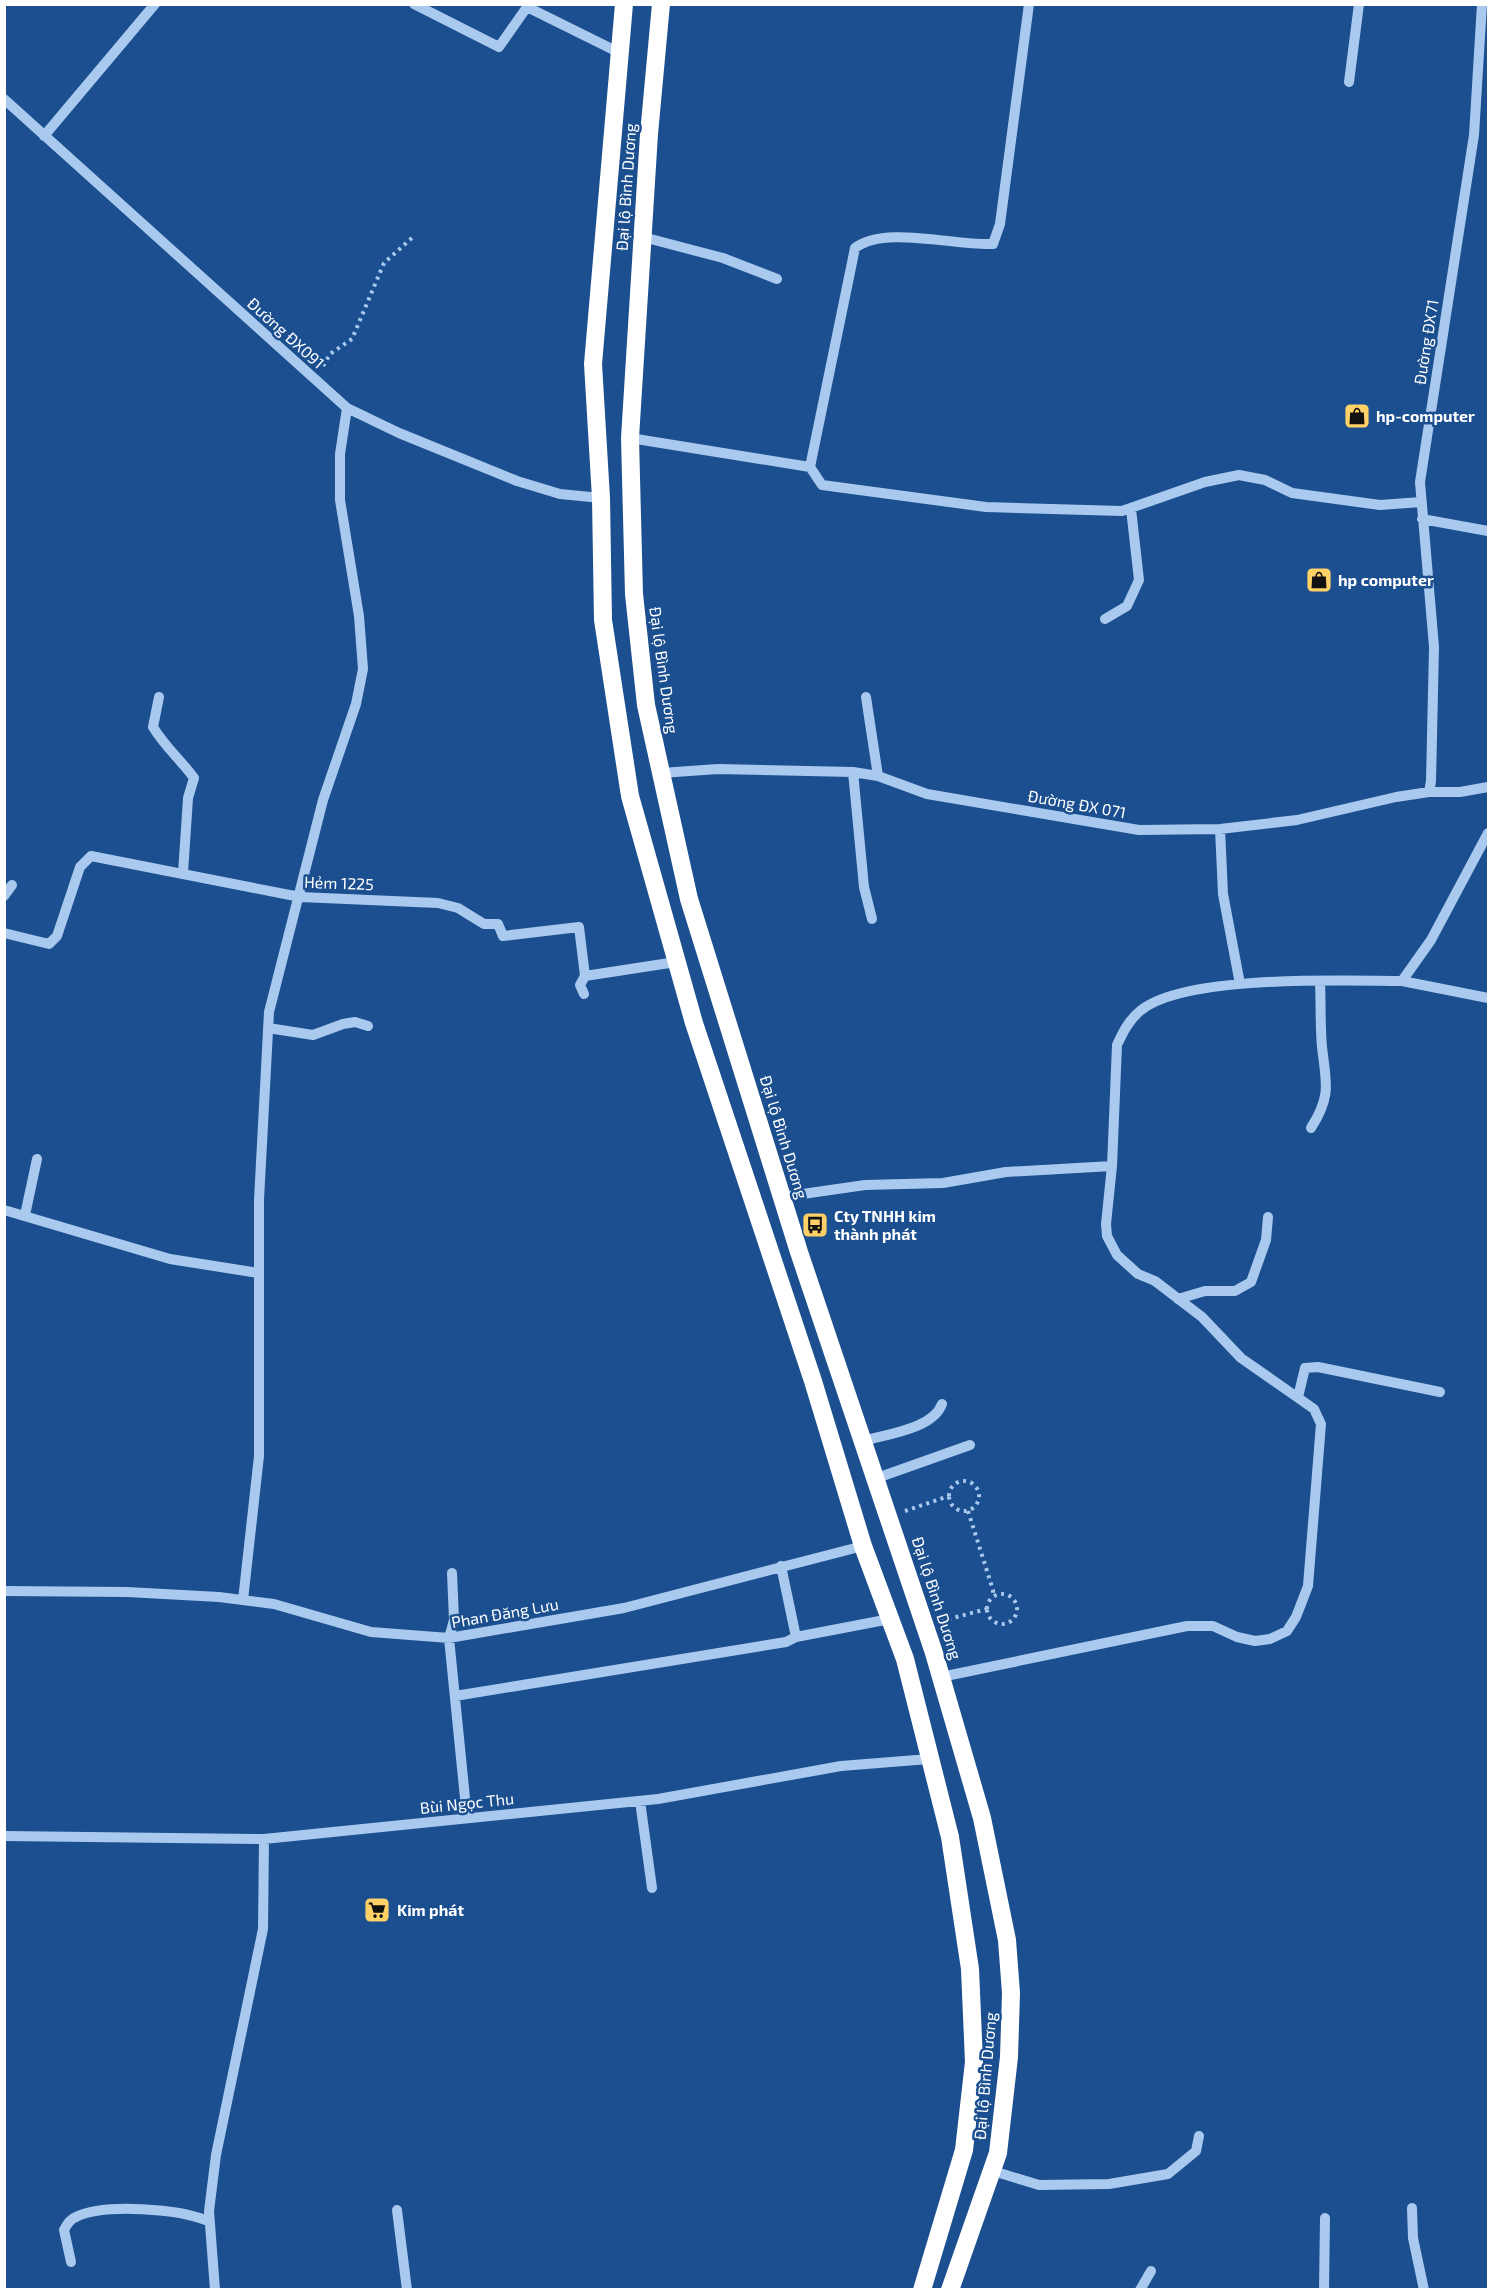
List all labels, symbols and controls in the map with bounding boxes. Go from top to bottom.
street label: Đại lộ Bình Dương [612,122,639,252]
street label: Đường ĐX091 [244,293,329,372]
street label: Đường ĐX71 [1409,298,1442,386]
shop icon: hp-computer [1342,401,1372,431]
place label: hp-computer [1376,406,1475,425]
shop icon: hp computer [1304,565,1334,595]
place label: hp computer [1338,570,1434,589]
street label: Đại lộ Bình Dương [646,605,683,735]
street label: Đường ĐX 071 [1027,786,1128,821]
street label: Hẻm 1225 [304,872,374,893]
street label: Đại lộ Bình Dương [757,1073,812,1201]
place label: Cty TNHH kim thành phát [834,1206,936,1243]
bus stop icon: Cty TNHH kim thành phát [800,1210,830,1240]
street label: Đại lộ Bình Dương [909,1534,966,1662]
street label: Phan Đăng Lưu [450,1594,560,1631]
street label: Bùi Ngọc Thu [419,1788,515,1817]
supermarket icon: Kim phát [362,1895,392,1925]
place label: Kim phát [397,1900,464,1919]
street label: Đại lộ Bình Dương [969,2011,1000,2141]

